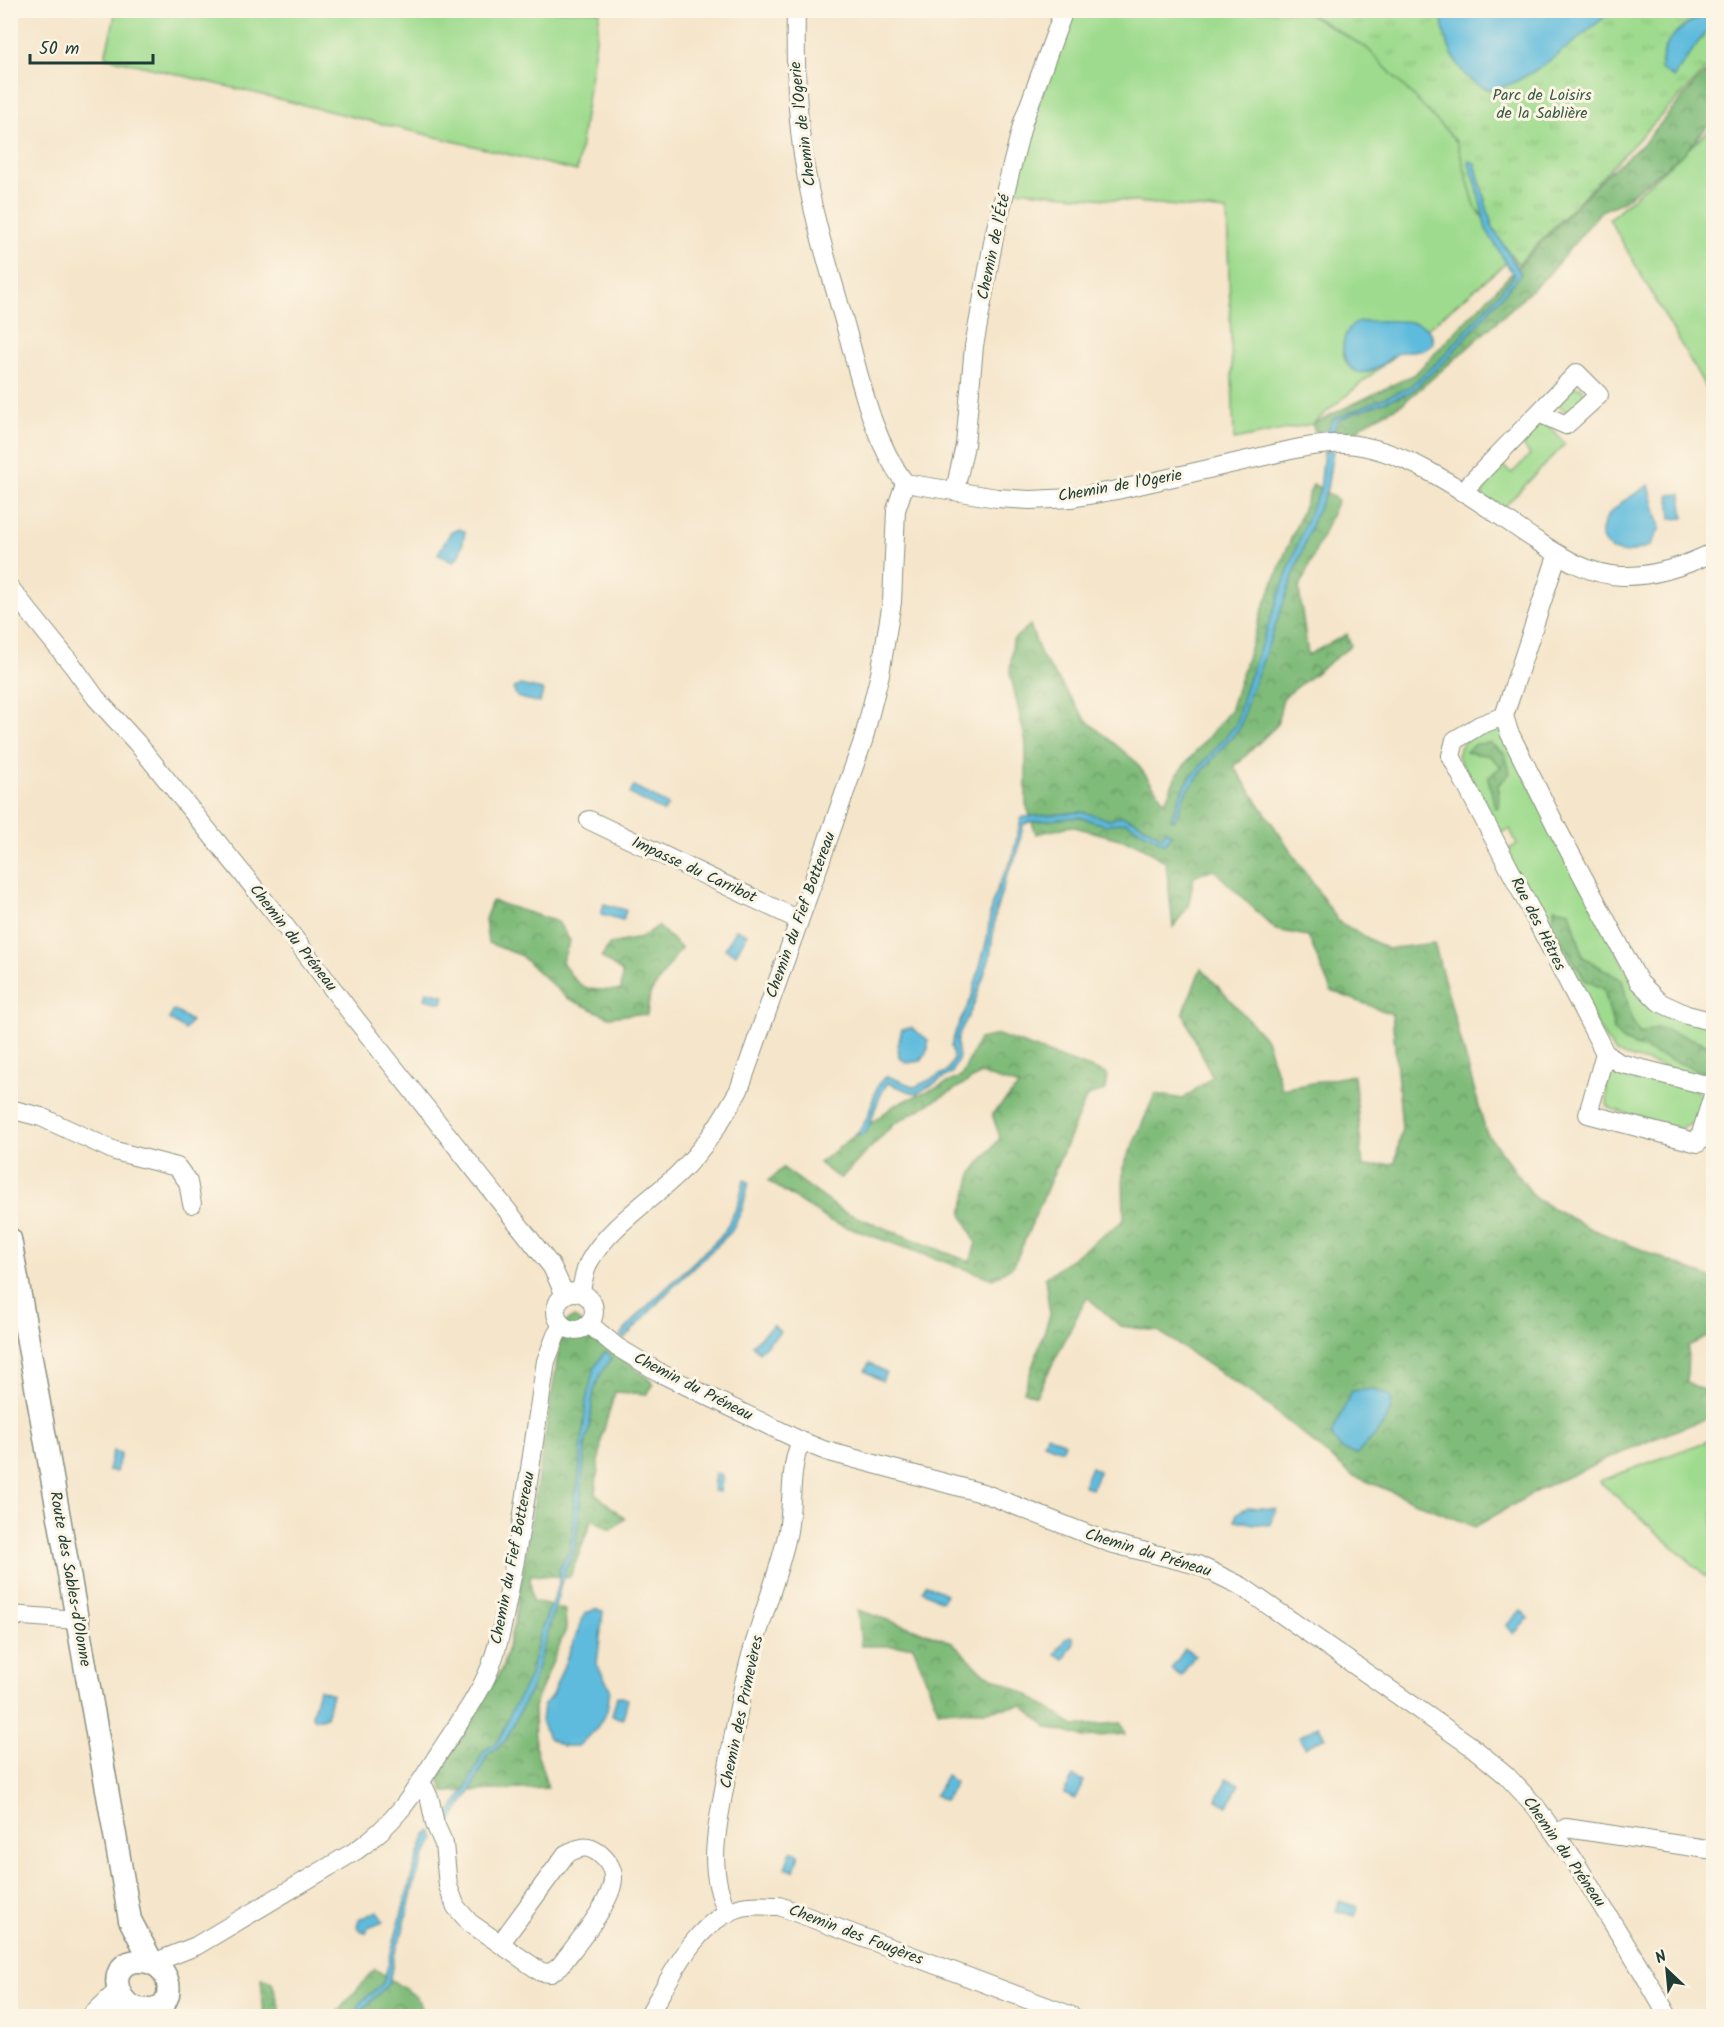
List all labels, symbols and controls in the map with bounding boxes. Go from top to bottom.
scale bar [30,27,153,65]
text: 50 m [39,35,79,64]
street label: Chemin de l'Ogerie [783,60,823,188]
park label: Parc de Loisirs de la Sablière [1492,83,1592,126]
street label: Chemin de l'Été [971,191,1018,302]
street label: Chemin de l'Ogerie [1056,463,1184,509]
street label: Chemin du Fief Bottereau [759,828,843,1002]
street label: Impasse du Carribot [627,830,761,910]
street label: Rue des Hêtres [1504,873,1572,975]
street label: Chemin du Préneau [243,879,343,997]
street label: Chemin du Préneau [629,1346,757,1428]
street label: Chemin du Fief Bottereau [484,1469,542,1647]
street label: Route des Sables-d'Olonne [42,1489,98,1669]
street label: Chemin du Préneau [1082,1522,1215,1584]
street label: Chemin des Primevères [714,1633,770,1791]
street label: Chemin du Préneau [1516,1791,1612,1913]
street label: Chemin des Fougères [785,1898,927,1972]
north arrow [1637,1940,1697,2000]
text: N [1651,1944,1671,1971]

